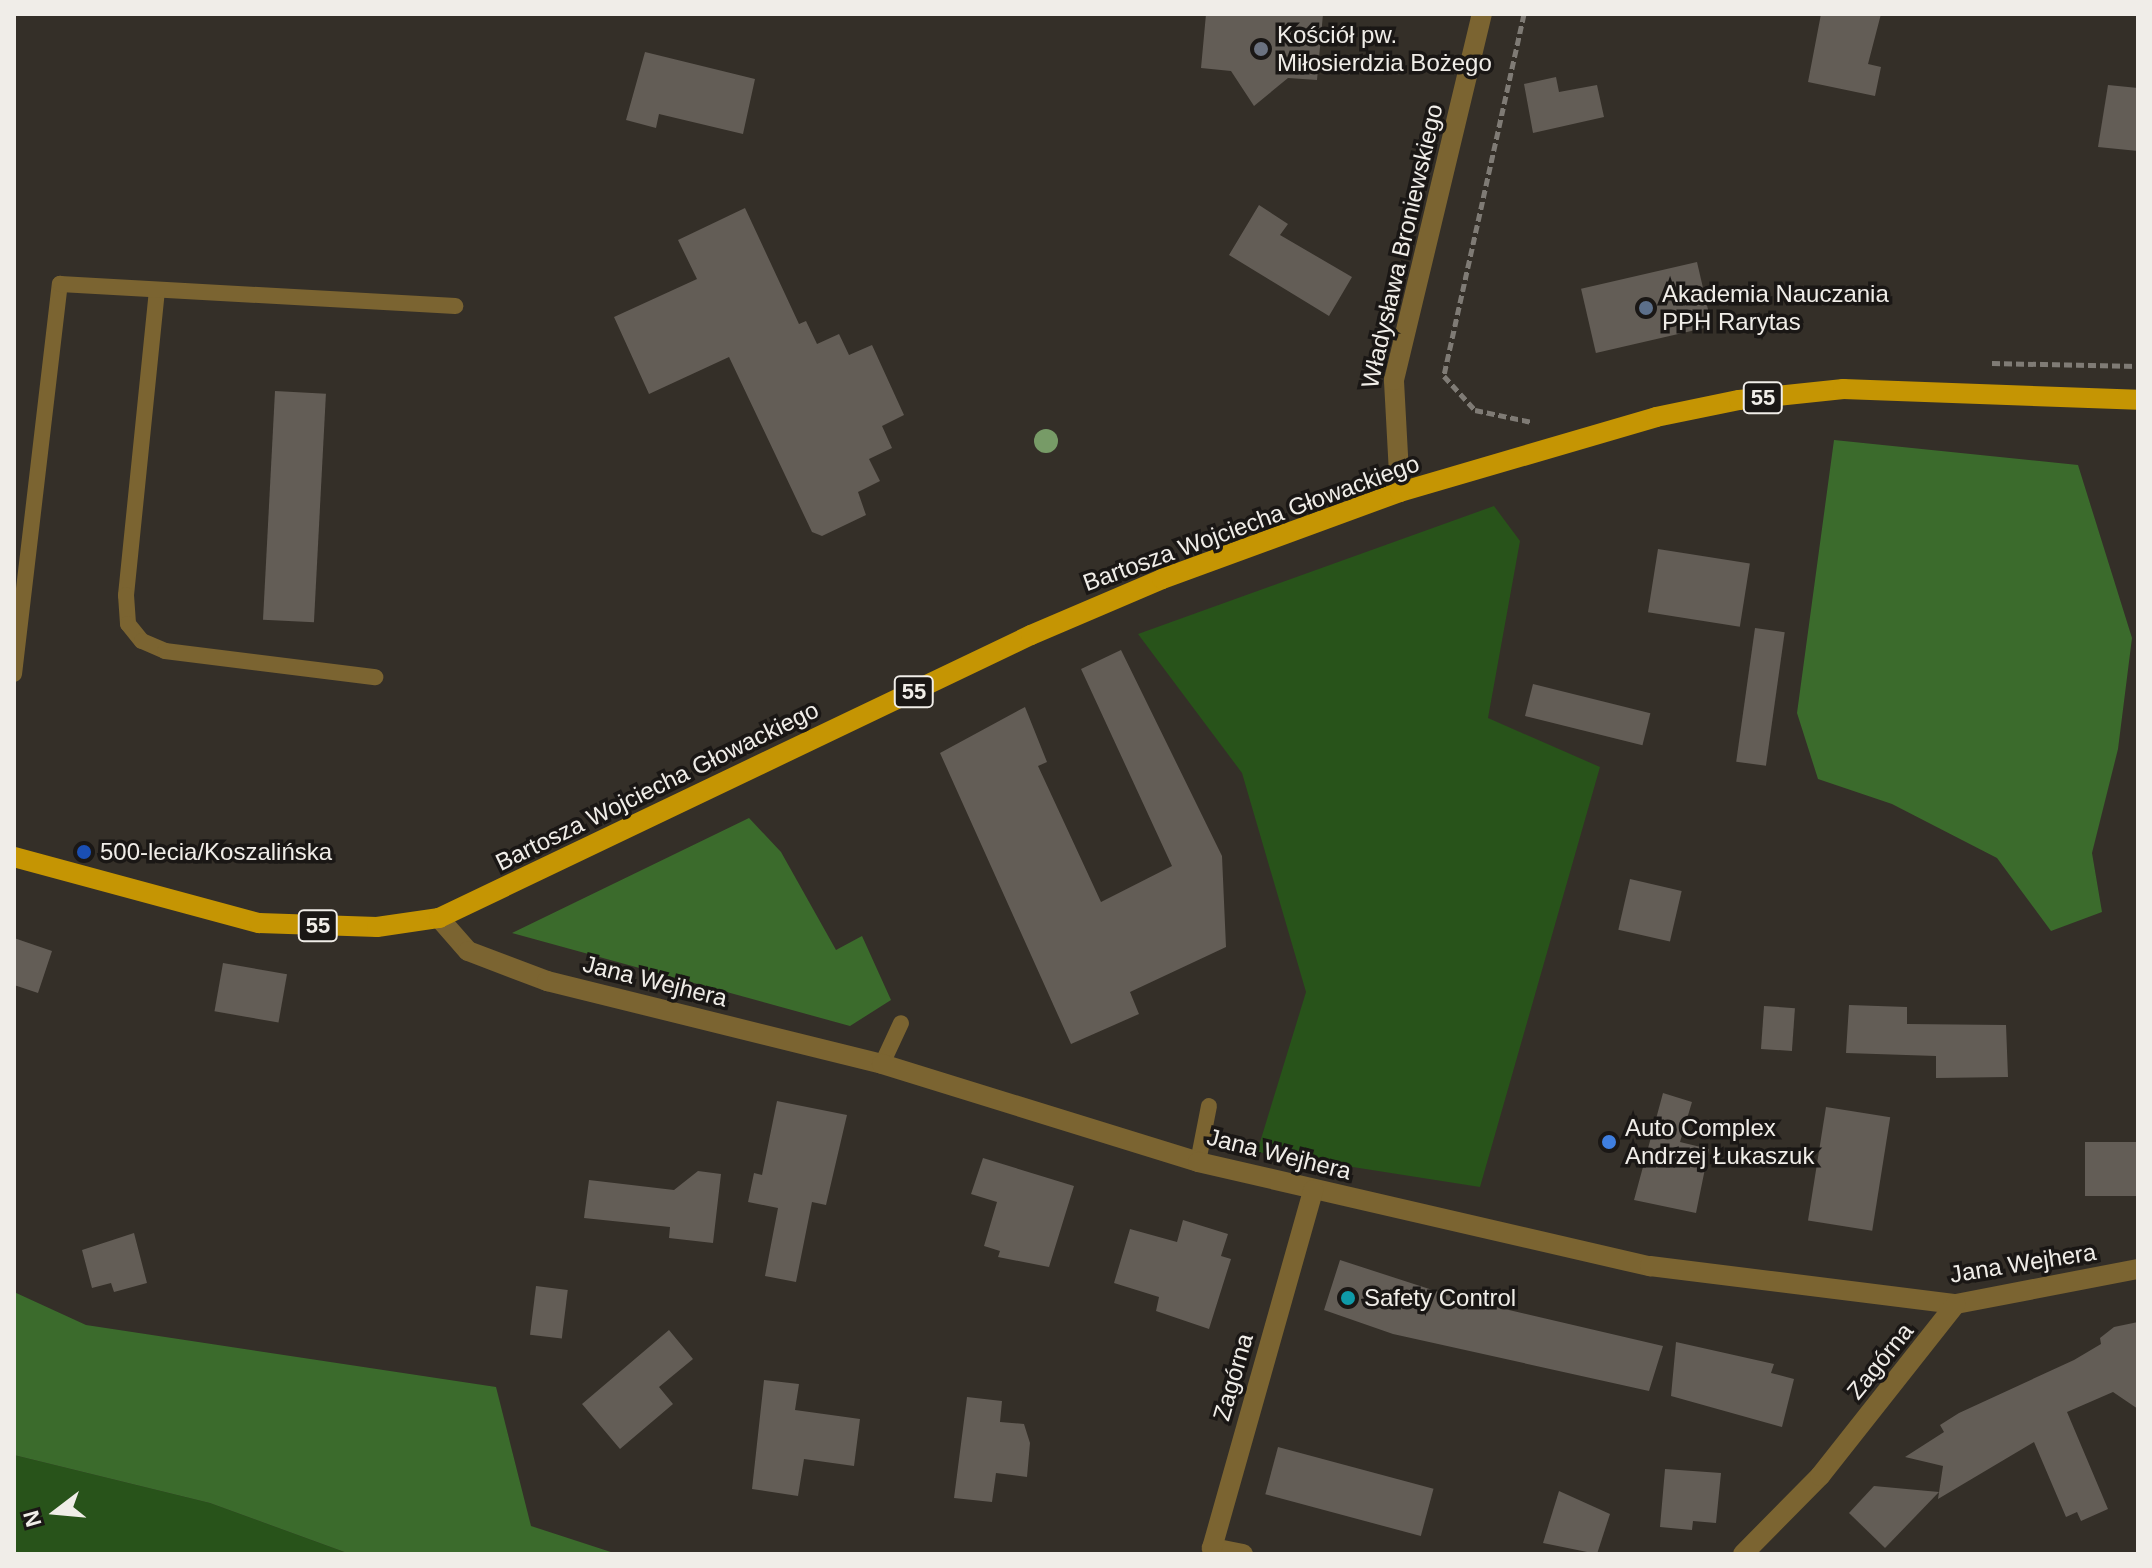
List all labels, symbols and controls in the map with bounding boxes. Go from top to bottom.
place label: Kościół pw. Miłosierdzia Bożego [1277,21,1492,77]
marker: Kościół pw. Miłosierdzia Bożego [1252,40,1270,58]
street label: Władysława Broniewskiego [1355,101,1449,391]
place label: Akademia Nauczania PPH Rarytas [1662,280,1889,336]
marker: Akademia Nauczania PPH Rarytas [1637,299,1655,317]
road number: 55 [1741,380,1785,416]
street label: Bartosza Wojciecha Głowackiego [1079,449,1423,597]
road number: 55 [892,674,936,710]
street label: Bartosza Wojciecha Głowackiego [491,695,823,877]
place label: 500-lecia/Koszalińska [100,838,332,866]
marker: 500-lecia/Koszalińska [75,843,93,861]
road number: 55 [296,908,340,944]
street label: Jana Wejhera [580,949,730,1013]
place label: Auto Complex Andrzej Łukaszuk [1625,1114,1814,1170]
street label: Jana Wejhera [1204,1122,1354,1186]
marker: Auto Complex Andrzej Łukaszuk [1600,1133,1618,1151]
street label: Jana Wejhera [1948,1237,2098,1289]
place label: Safety Control [1364,1284,1516,1312]
marker: Safety Control [1339,1289,1357,1307]
street label: Zagórna [1841,1317,1919,1405]
street label: Zagórna [1207,1330,1259,1424]
north arrow [16,1472,96,1552]
text: N [18,1508,47,1530]

